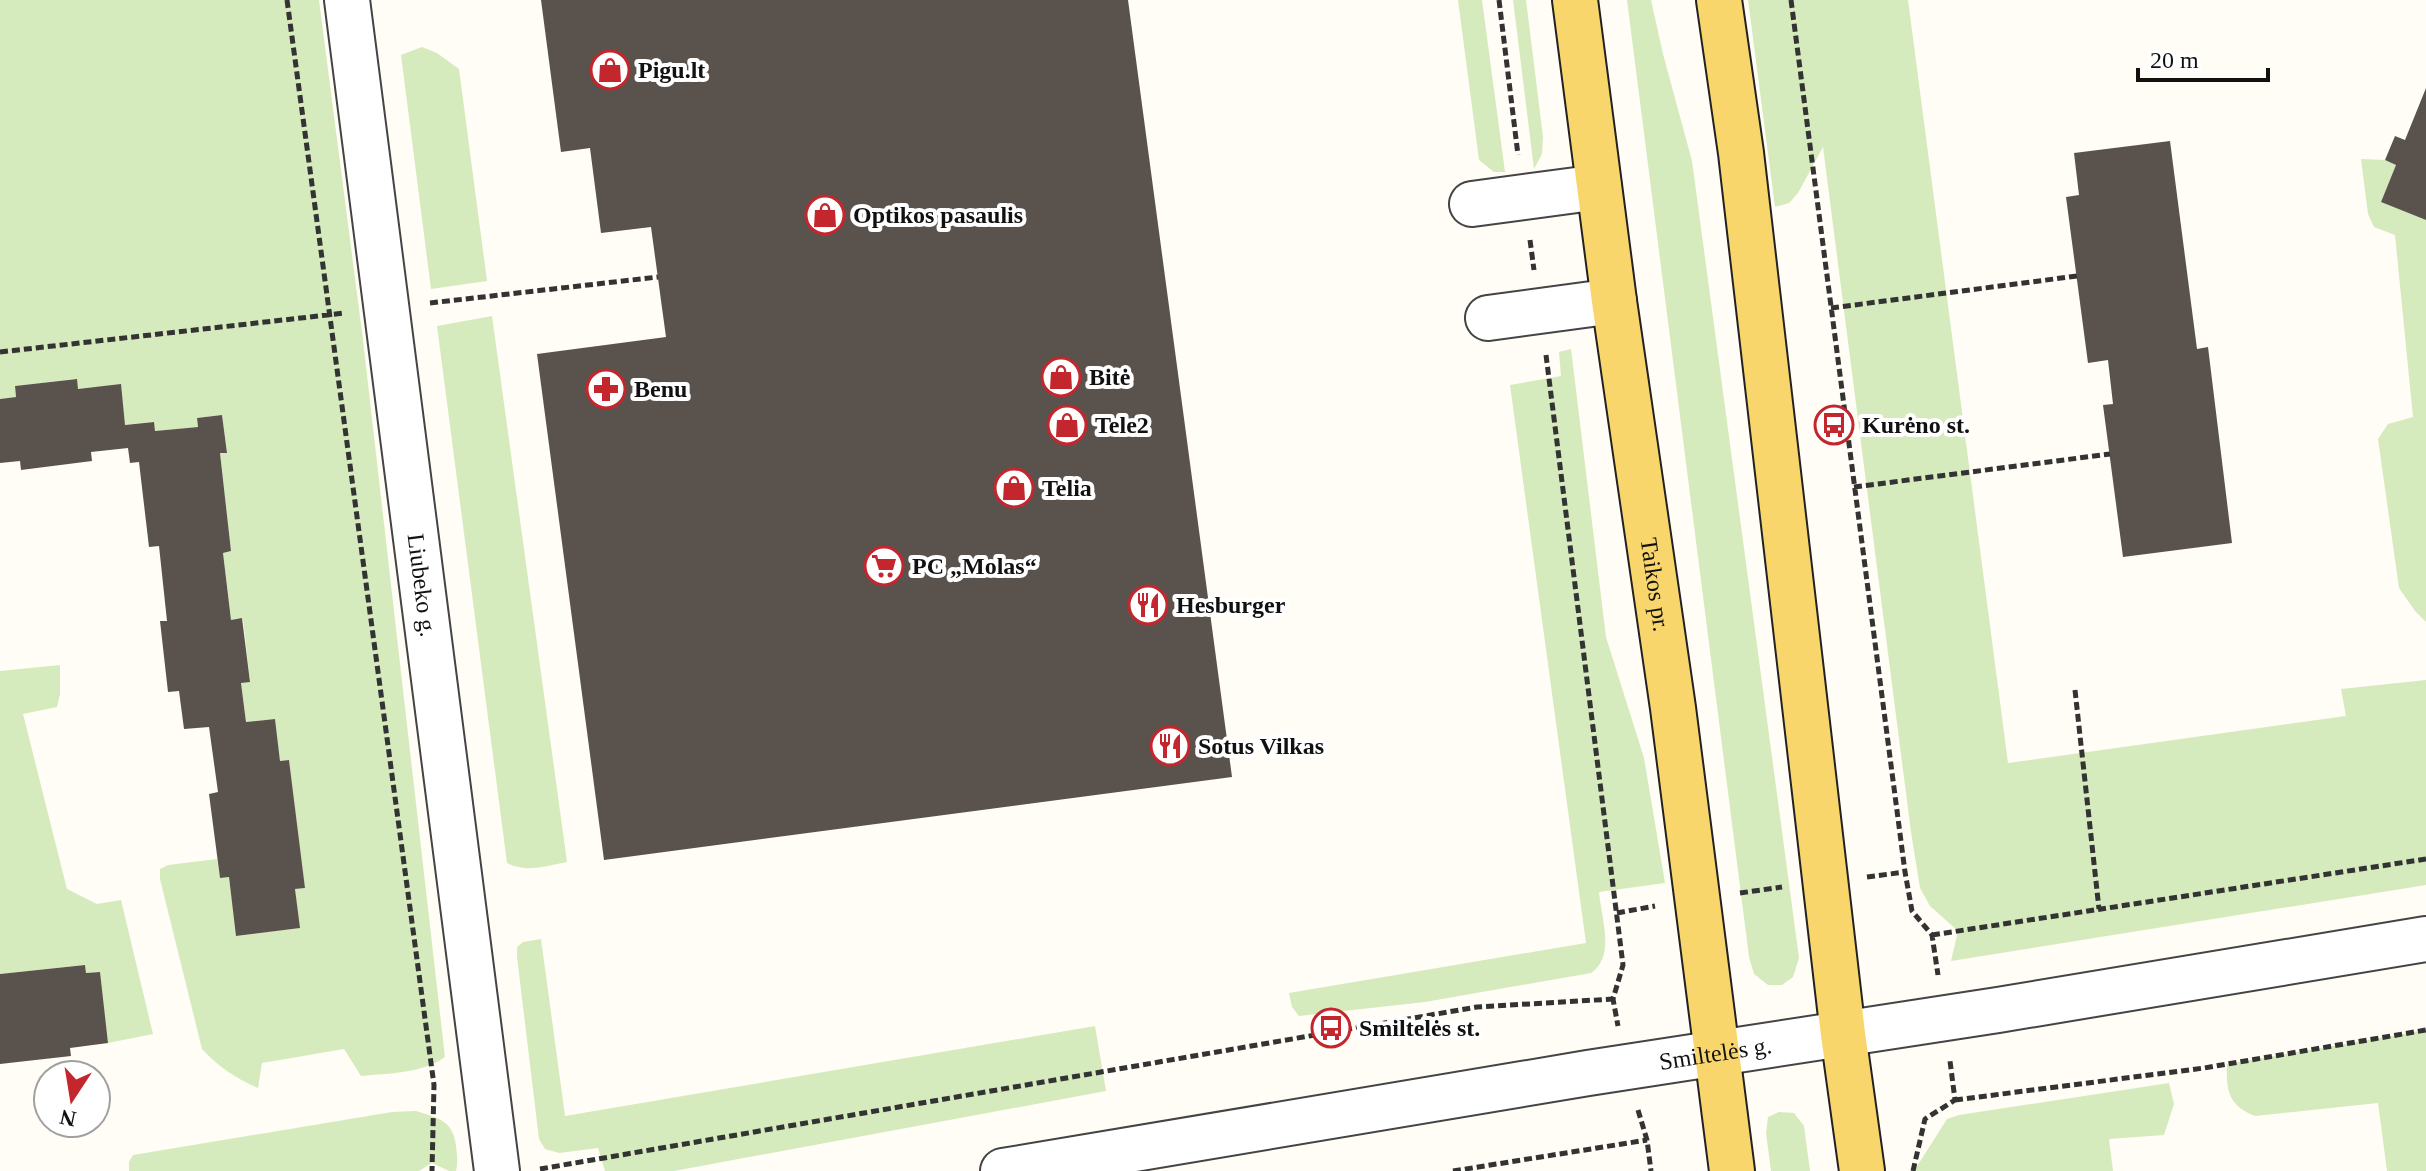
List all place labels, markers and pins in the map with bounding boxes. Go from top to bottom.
shop icon: Pigu.lt [589,49,631,91]
place label: Pigu.lt [638,57,705,83]
shop icon: Optikos pasaulis [804,194,846,236]
place label: Optikos pasaulis [853,202,1023,228]
shop icon: Bitė [1040,356,1082,398]
place label: Bitė [1089,364,1131,390]
pharmacy icon: Benu [585,368,627,410]
place label: Benu [634,376,687,402]
shop icon: Tele2 [1046,404,1088,446]
bus stop icon: Kurėno st. [1813,404,1855,446]
place label: Tele2 [1095,412,1149,438]
place label: Kurėno st. [1862,412,1970,438]
shop icon: Telia [993,467,1035,509]
place label: Telia [1042,475,1092,501]
supermarket icon: PC „Molas“ [863,545,905,587]
place label: PC „Molas“ [912,553,1037,579]
restaurant icon: Hesburger [1127,584,1169,626]
place label: Hesburger [1176,592,1286,618]
restaurant icon: Sotus Vilkas [1149,725,1191,767]
place label: Sotus Vilkas [1198,733,1324,759]
bus stop icon: Smiltelės st. [1310,1007,1352,1049]
place label: Smiltelės st. [1359,1015,1480,1041]

